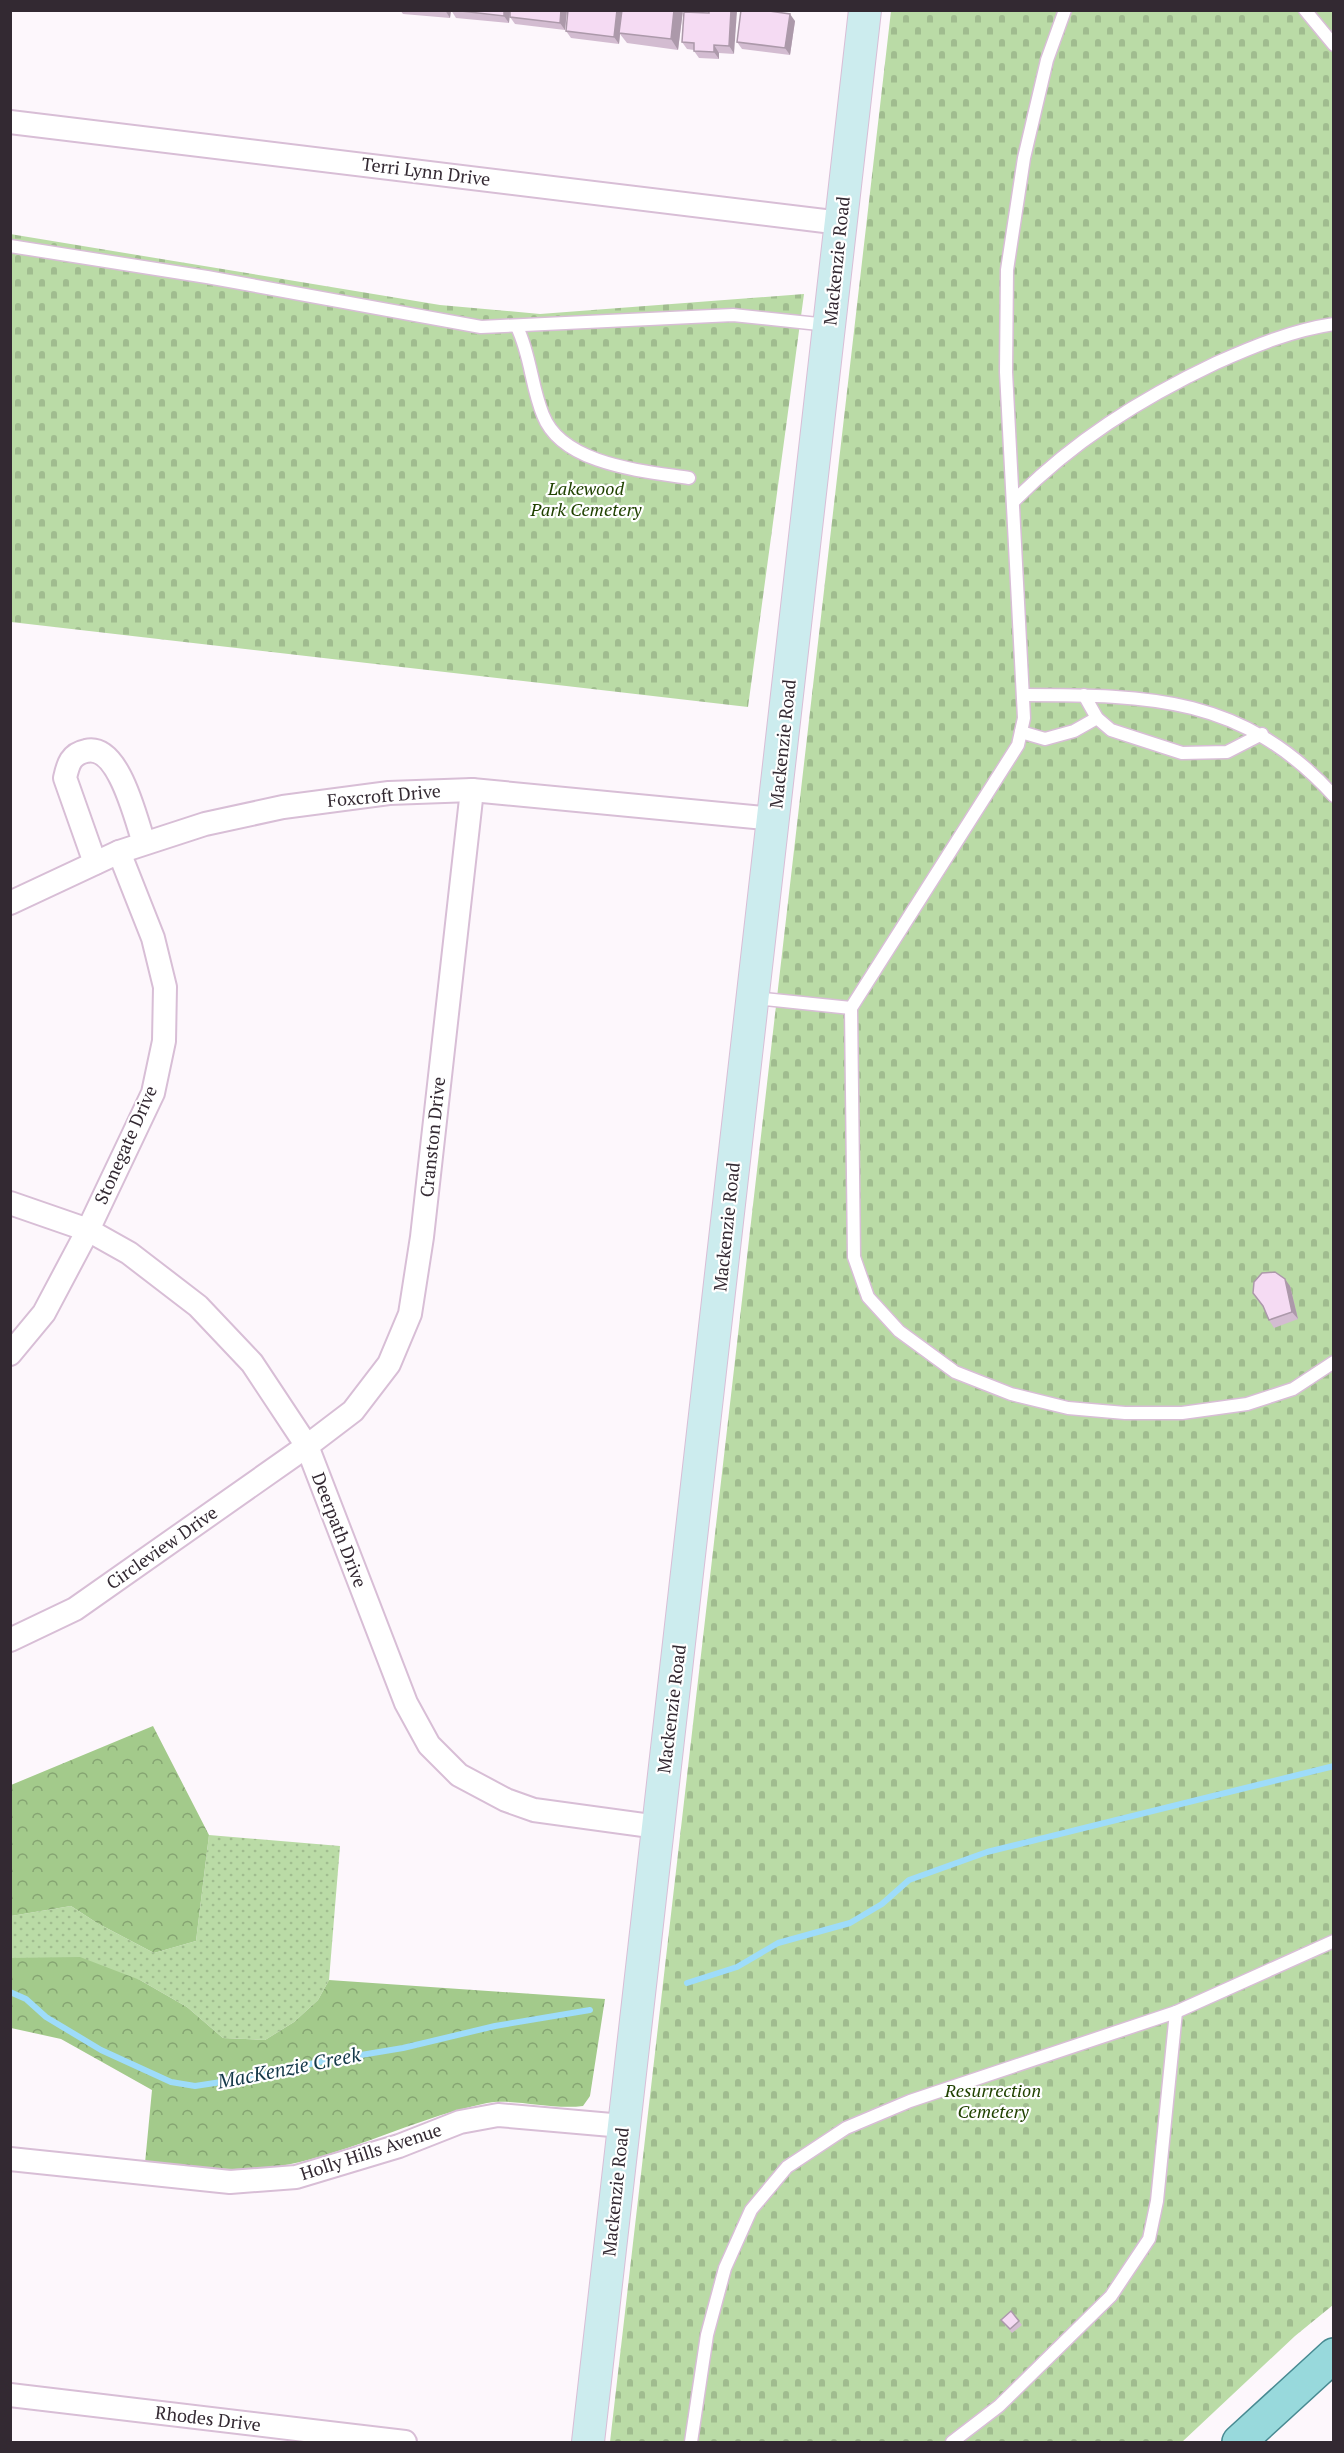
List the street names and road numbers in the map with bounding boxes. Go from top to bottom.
street label: Terri Lynn Drive [360,151,492,191]
street label: Mackenzie Road [817,195,855,327]
street label: Mackenzie Road [763,678,801,810]
street label: Foxcroft Drive [326,778,442,812]
street label: Cranston Drive [414,1076,450,1198]
street label: Stonegate Drive [88,1081,162,1208]
street label: Mackenzie Road [707,1161,745,1293]
street label: Deerpath Drive [307,1469,373,1591]
street label: Circleview Drive [101,1500,222,1594]
street label: Mackenzie Road [651,1643,691,1775]
street label: Holly Hills Avenue [297,2117,445,2185]
street label: Mackenzie Road [596,2126,634,2258]
street label: Rhodes Drive [154,2400,262,2436]

